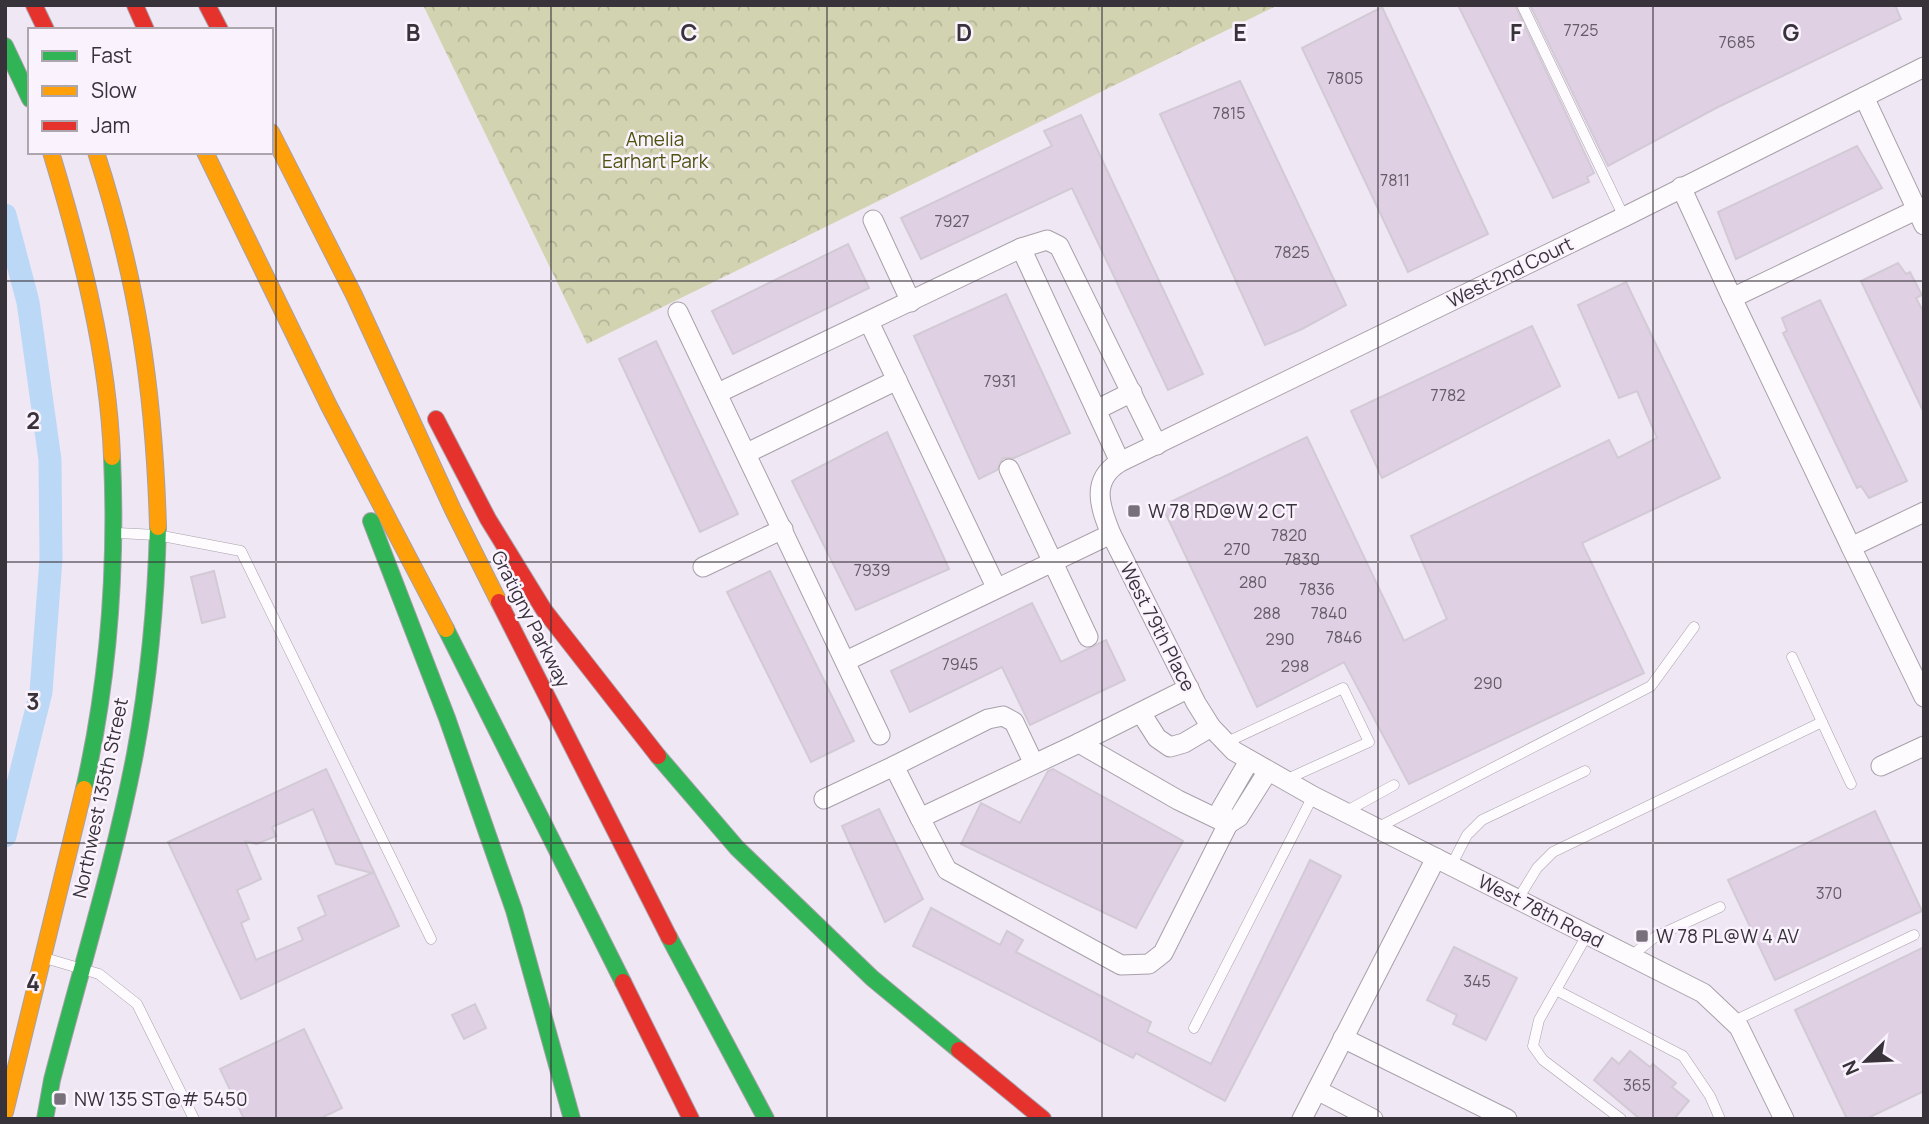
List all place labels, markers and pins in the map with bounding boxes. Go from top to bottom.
place label: W 78 RD@W 2 CT [1148,498,1298,524]
marker: W 78 RD@W 2 CT [1126,503,1142,519]
place label: W 78 PL@W 4 AV [1656,923,1800,949]
marker: W 78 PL@W 4 AV [1634,928,1650,944]
place label: NW 135 ST@# 5450 [74,1086,248,1112]
marker: NW 135 ST@# 5450 [52,1091,68,1107]

